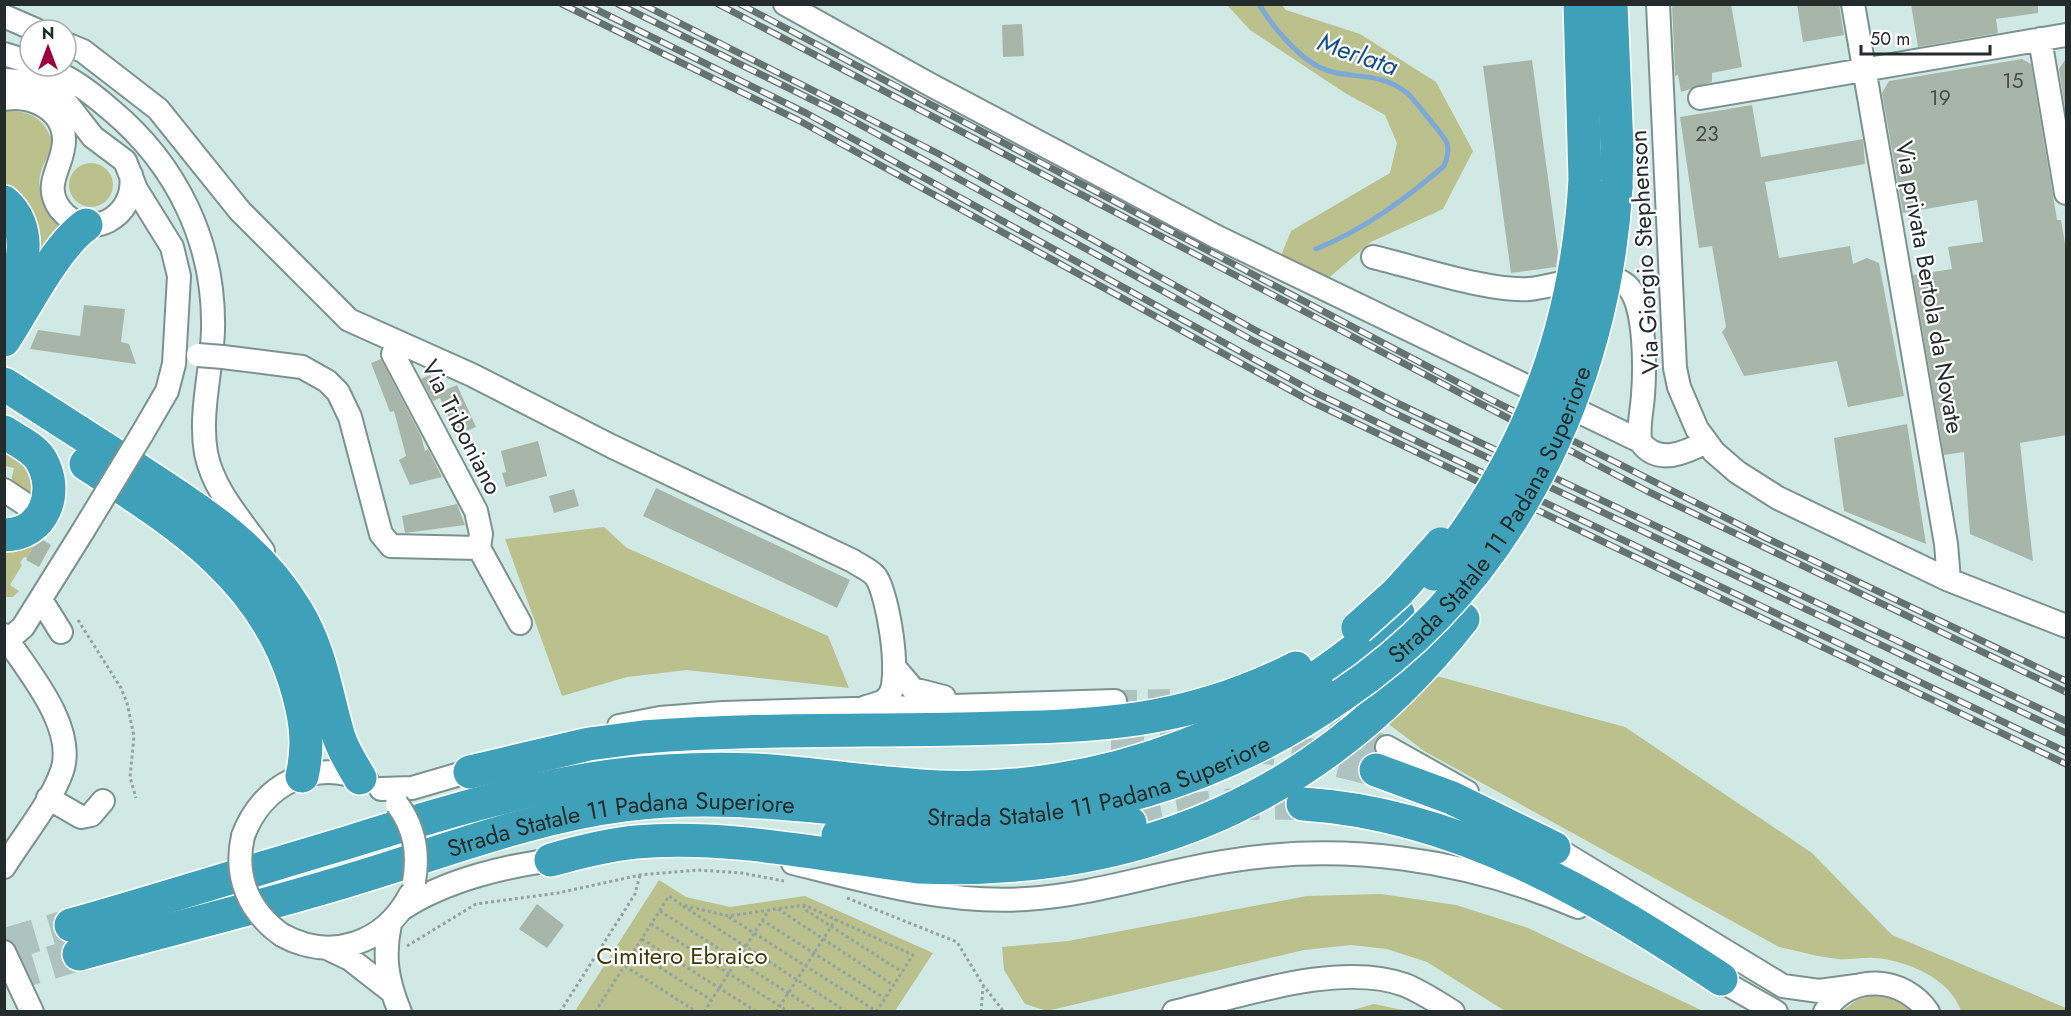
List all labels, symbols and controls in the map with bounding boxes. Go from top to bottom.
north arrow [18,18,78,78]
scale bar [1861,18,1990,56]
text: N [42,22,54,45]
water label: Merlata [1313,23,1404,86]
text: 50 m [1870,26,1910,52]
house number: 15 [2002,66,2024,96]
house number: 19 [1929,83,1951,113]
house number: 23 [1695,119,1719,149]
street label: Via Giorgio Stephenson [1620,129,1668,375]
street label: Via privata Bertola da Novate [1887,138,1973,436]
street label: Via Triboniano [413,353,511,501]
street label: Strada Statale 11 Padana Superiore [1380,361,1599,671]
street label: Strada Statale 11 Padana Superiore [926,725,1276,835]
street label: Strada Statale 11 Padana Superiore [442,782,796,866]
park label: Cimitero Ebraico [596,938,768,973]

